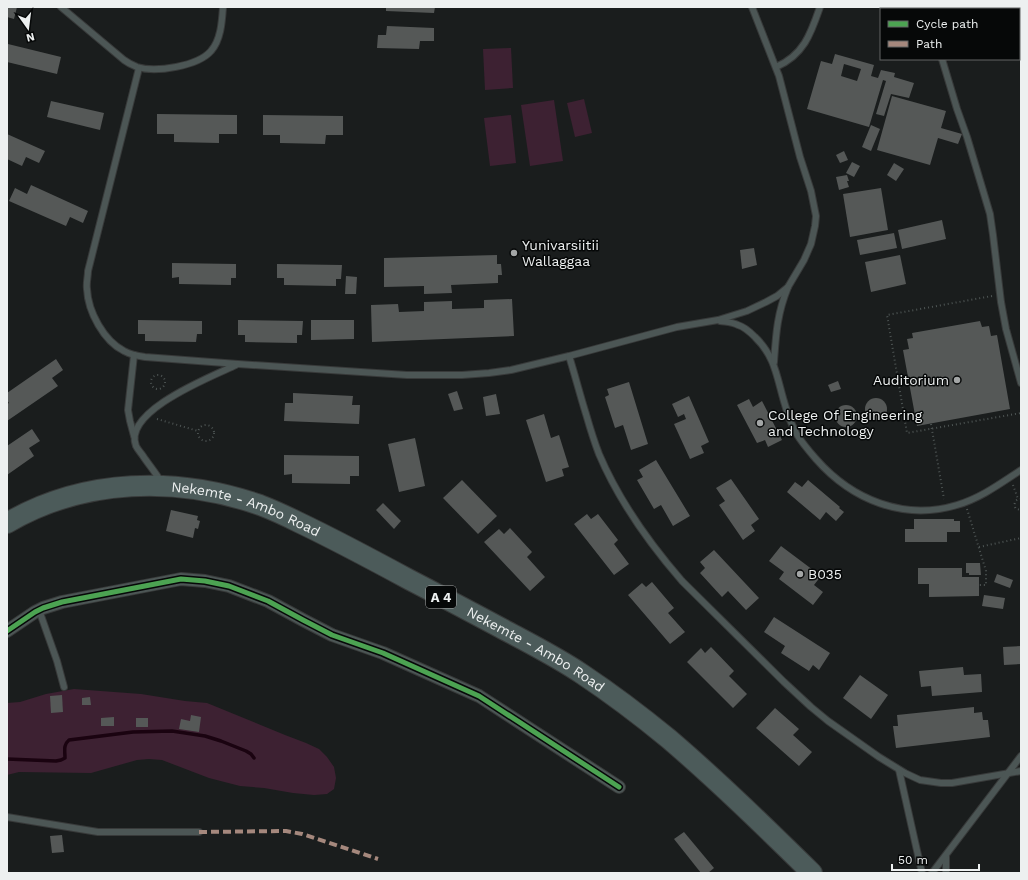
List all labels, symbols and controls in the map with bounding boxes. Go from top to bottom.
north arrow [8,8,48,48]
legend [880,8,1020,60]
text: Cycle path [916,17,978,31]
text: N [25,30,36,45]
text: Path [916,37,942,51]
place label: Yunivarsiitii Wallaggaa [522,237,599,269]
marker: Yunivarsiitii Wallaggaa [509,248,519,258]
place label: Auditorium [873,372,949,388]
marker: Auditorium [952,375,962,385]
place label: College Of Engineering and Technology [768,407,923,439]
marker: College Of Engineering and Technology [755,418,765,428]
street label: Nekemte - Ambo Road [171,479,323,540]
place label: B035 [808,566,842,582]
marker: B035 [795,569,805,579]
road number: A 4 [426,586,456,608]
street label: Nekemte - Ambo Road [464,603,608,695]
scale bar [892,846,979,872]
text: 50 m [898,853,928,867]

